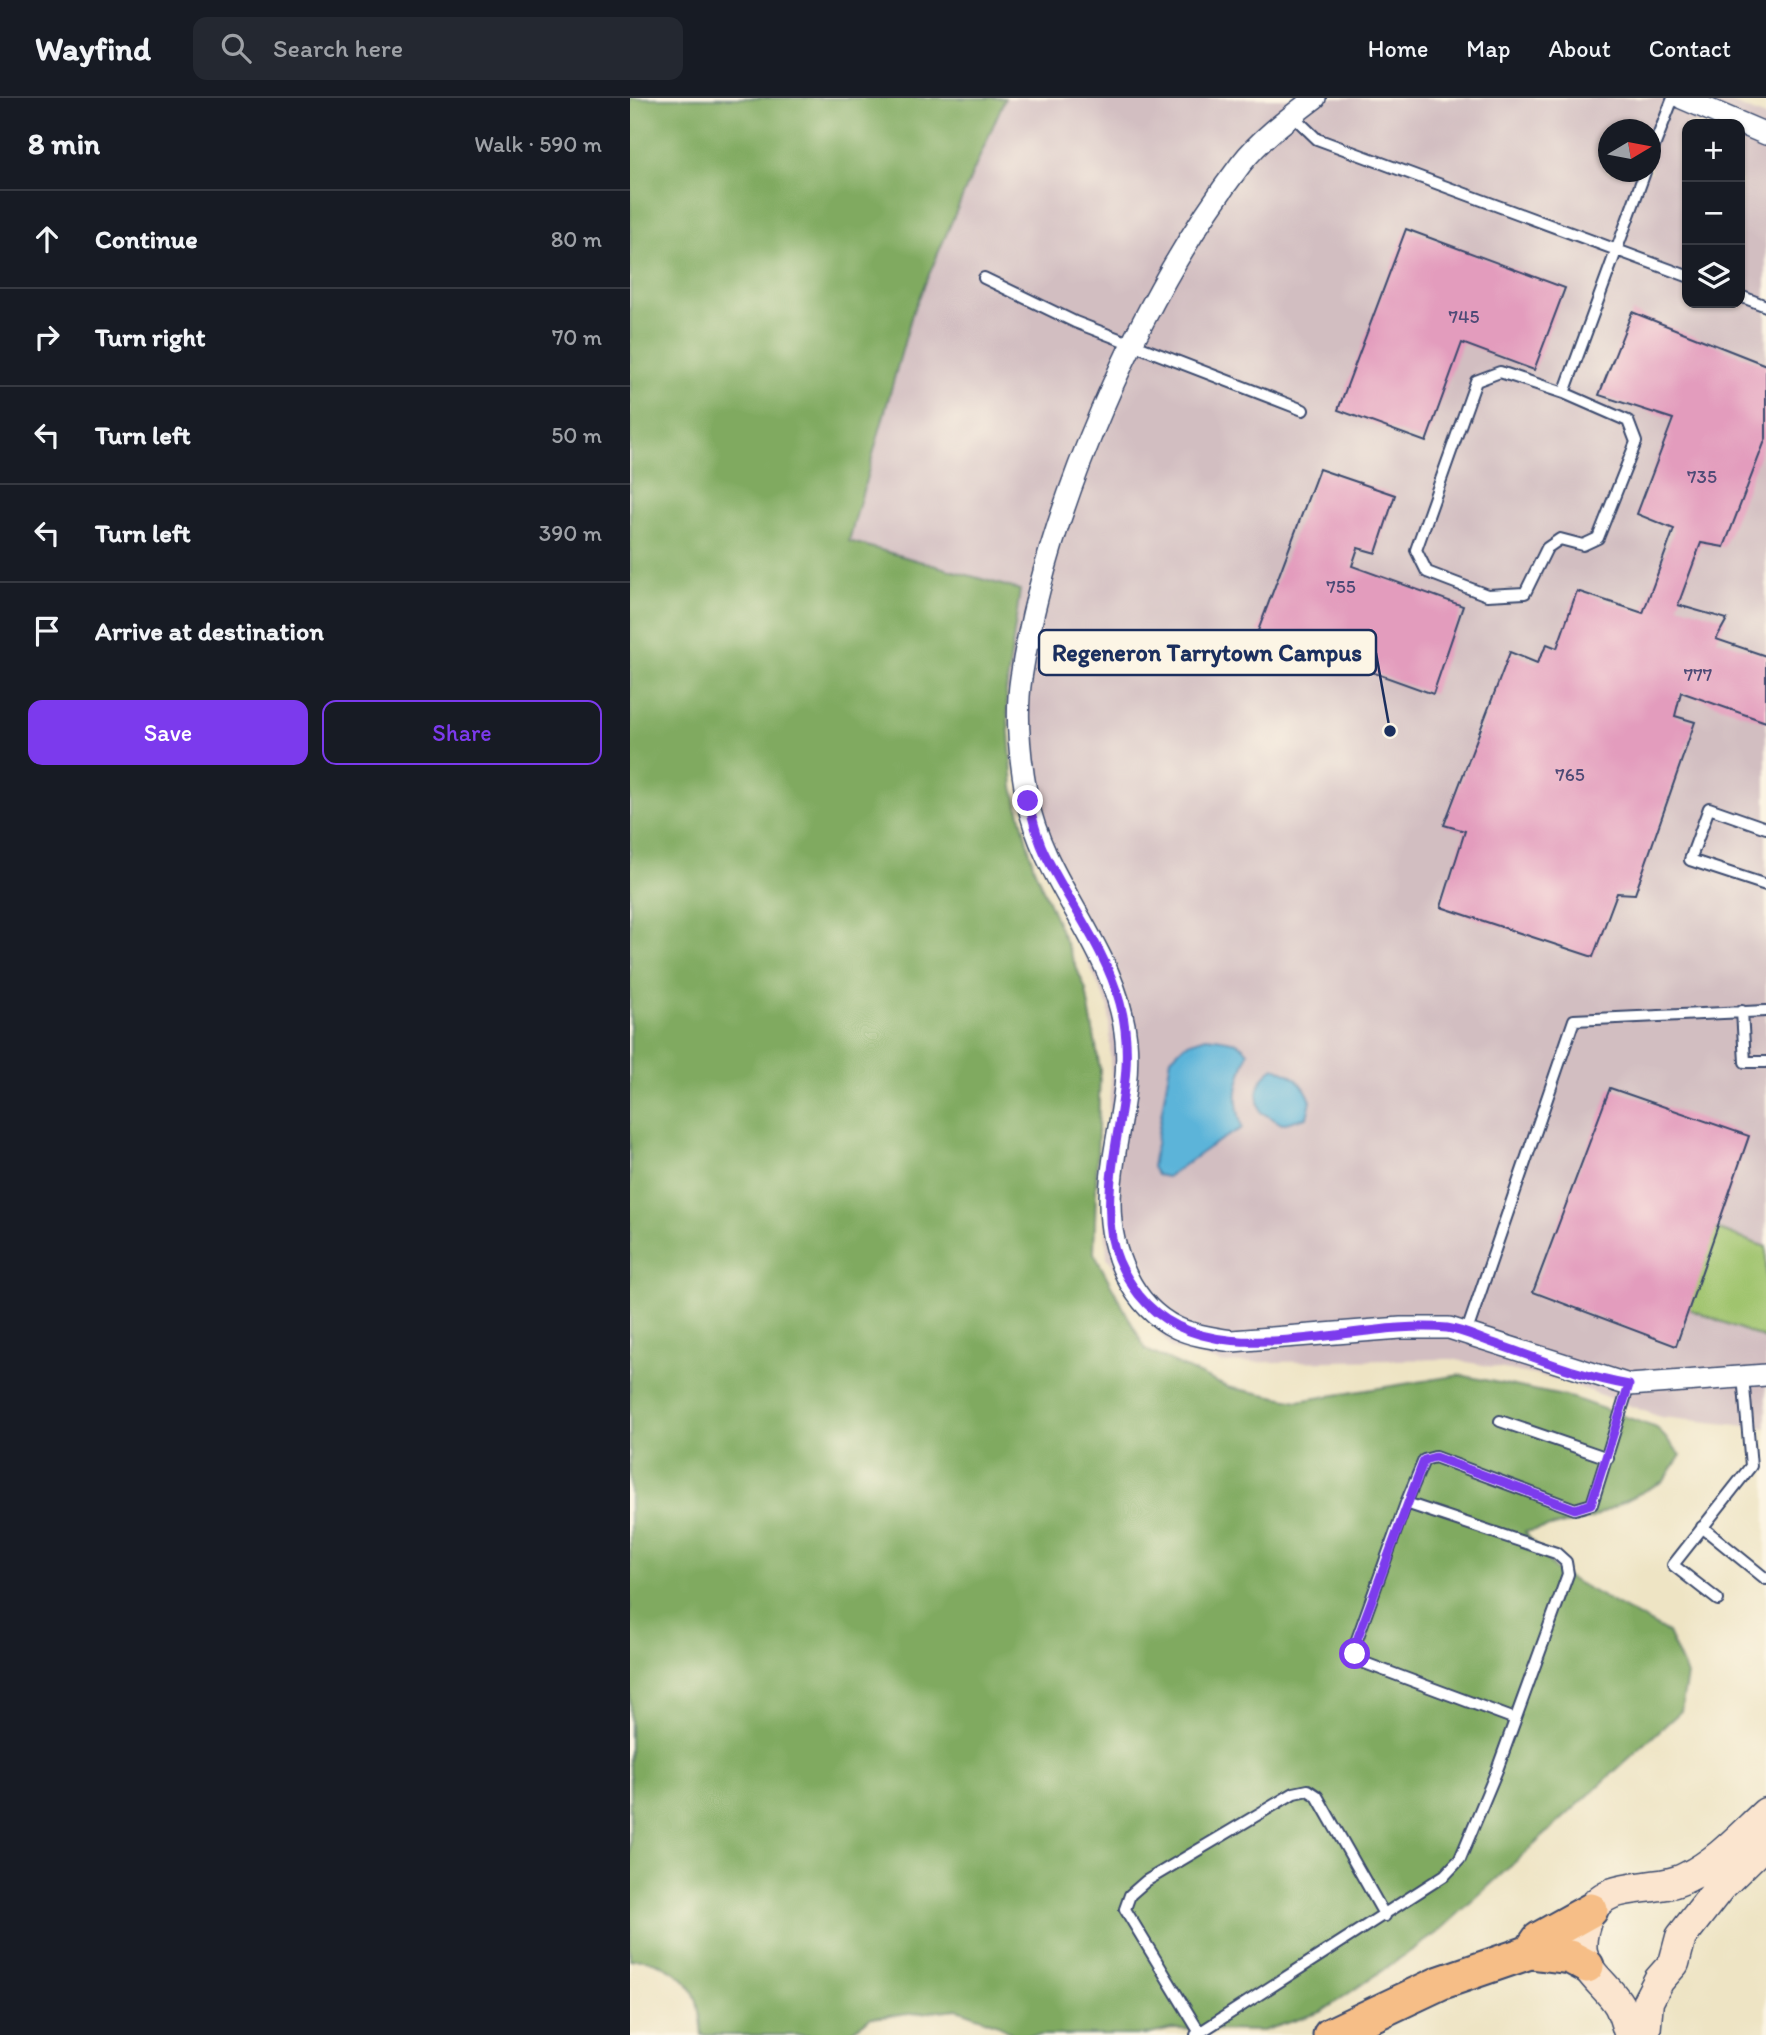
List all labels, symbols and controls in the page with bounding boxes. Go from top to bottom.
search box [193,17,683,80]
text: Wayfind [35,29,151,68]
icon: search [217,29,255,67]
text: Search here [273,32,403,64]
text: Home [1368,34,1428,63]
text: Map [1466,34,1510,63]
text: About [1548,34,1611,63]
text: Contact [1649,34,1731,63]
north arrow [1598,119,1661,182]
map controls [1682,119,1745,308]
button: + [1682,119,1745,182]
text: 8 min [28,125,100,162]
text: Walk · 590 m [474,130,602,158]
button: − [1682,182,1745,245]
icon: ahead [28,220,66,258]
text: Continue [95,223,198,255]
text: 80 m [551,225,602,253]
button: layers [1682,245,1745,308]
house number: 745 [1449,305,1479,328]
icon: right [28,318,66,356]
text: Turn right [95,321,206,353]
text: 70 m [552,323,602,351]
icon: left [28,416,66,454]
text: Turn left [95,419,191,451]
text: 50 m [551,421,602,449]
house number: 735 [1687,465,1717,488]
icon: left [28,514,66,552]
text: Turn left [95,517,191,549]
text: 390 m [539,519,602,547]
house number: 755 [1326,575,1356,598]
icon: arrive [28,612,66,650]
text: Arrive at destination [95,615,324,647]
callout: Regeneron Tarrytown Campus [1039,630,1376,675]
text: Regeneron Tarrytown Campus [1052,638,1362,668]
house number: 777 [1684,663,1712,686]
button: Save [28,700,308,765]
button: Share [322,700,602,765]
house number: 765 [1555,763,1585,786]
route end [1012,785,1043,816]
route start [1339,1638,1370,1669]

